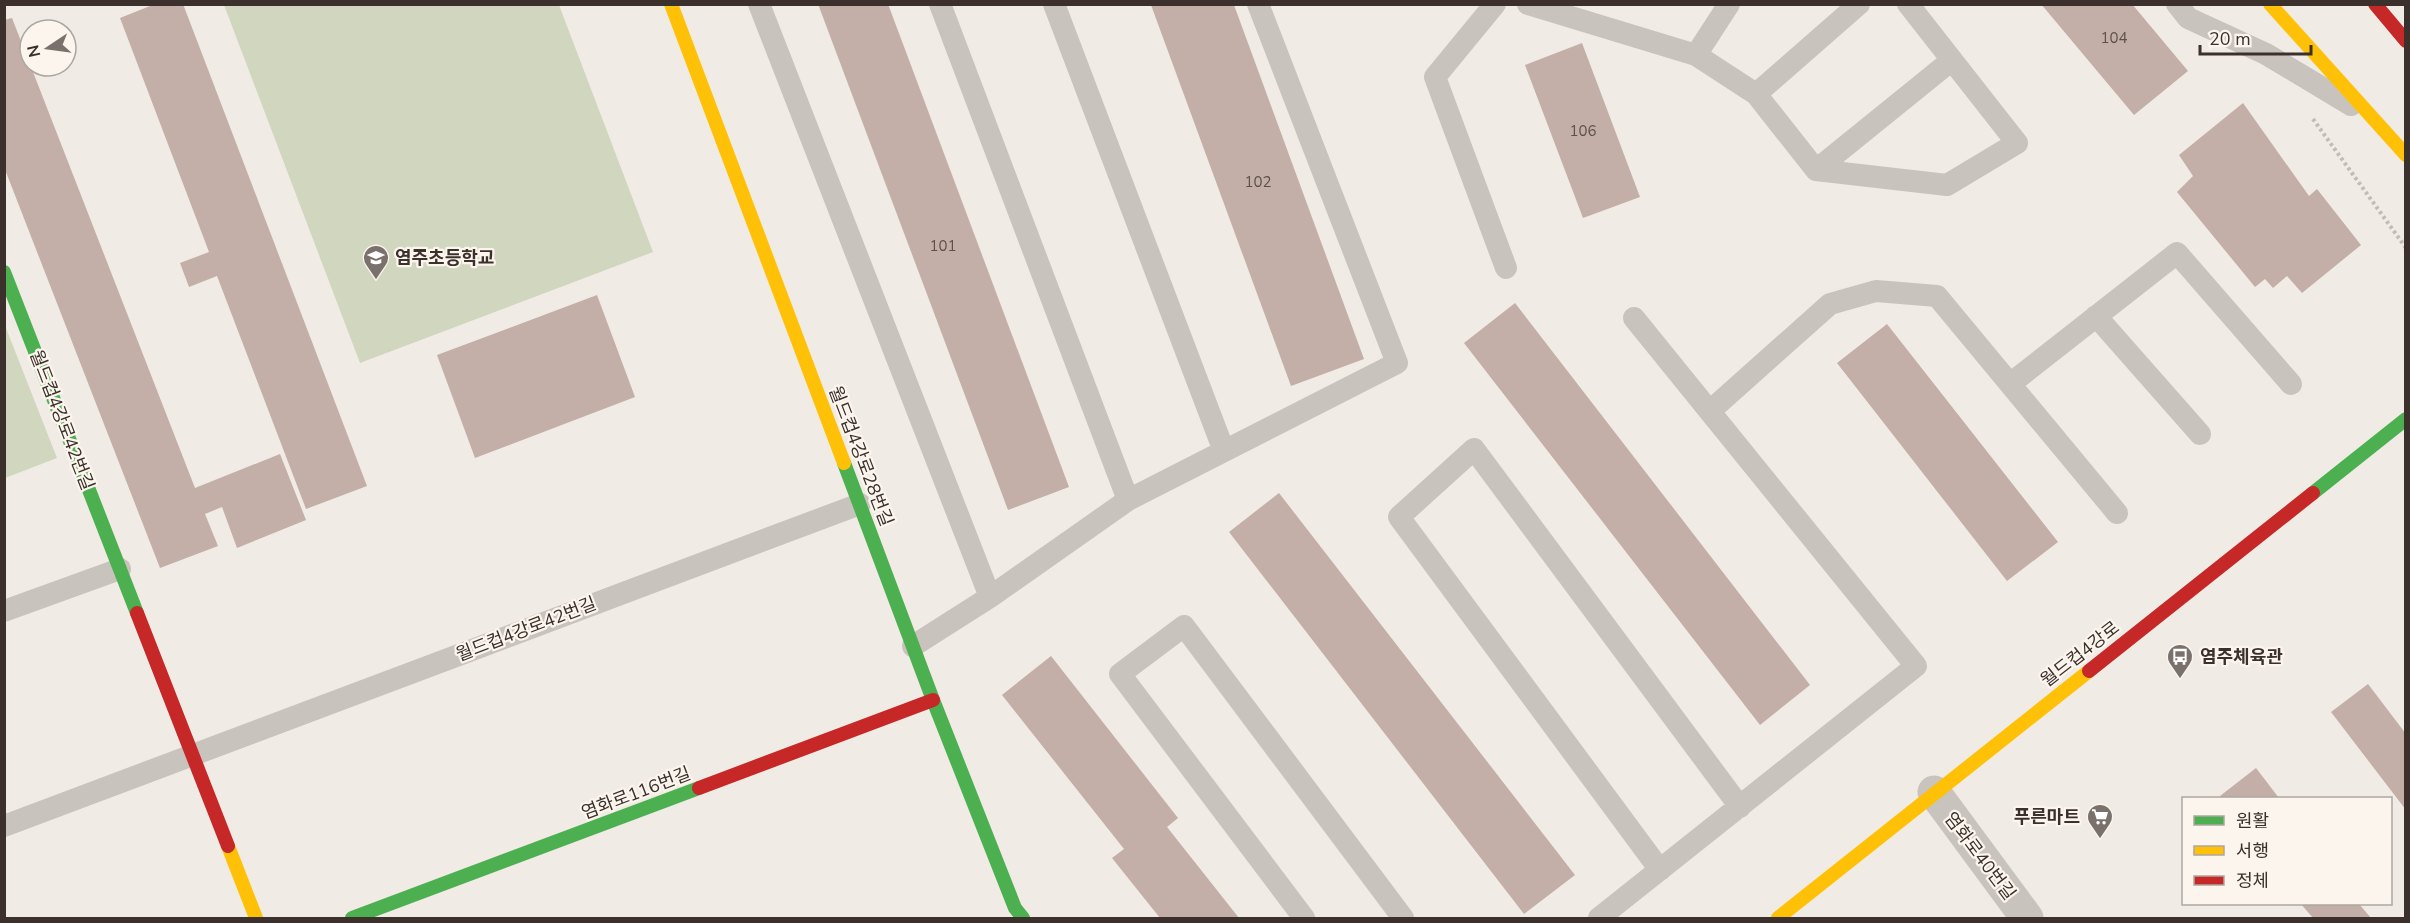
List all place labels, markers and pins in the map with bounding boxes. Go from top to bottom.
school or university icon: 염주초등학교 [361,243,391,281]
place label: 염주초등학교 [395,246,494,270]
bus stop icon: 염주체육관 [2165,642,2195,680]
place label: 염주체육관 [2200,645,2283,669]
supermarket icon: 푸른마트 [2085,802,2115,840]
place label: 푸른마트 [2014,805,2080,829]

